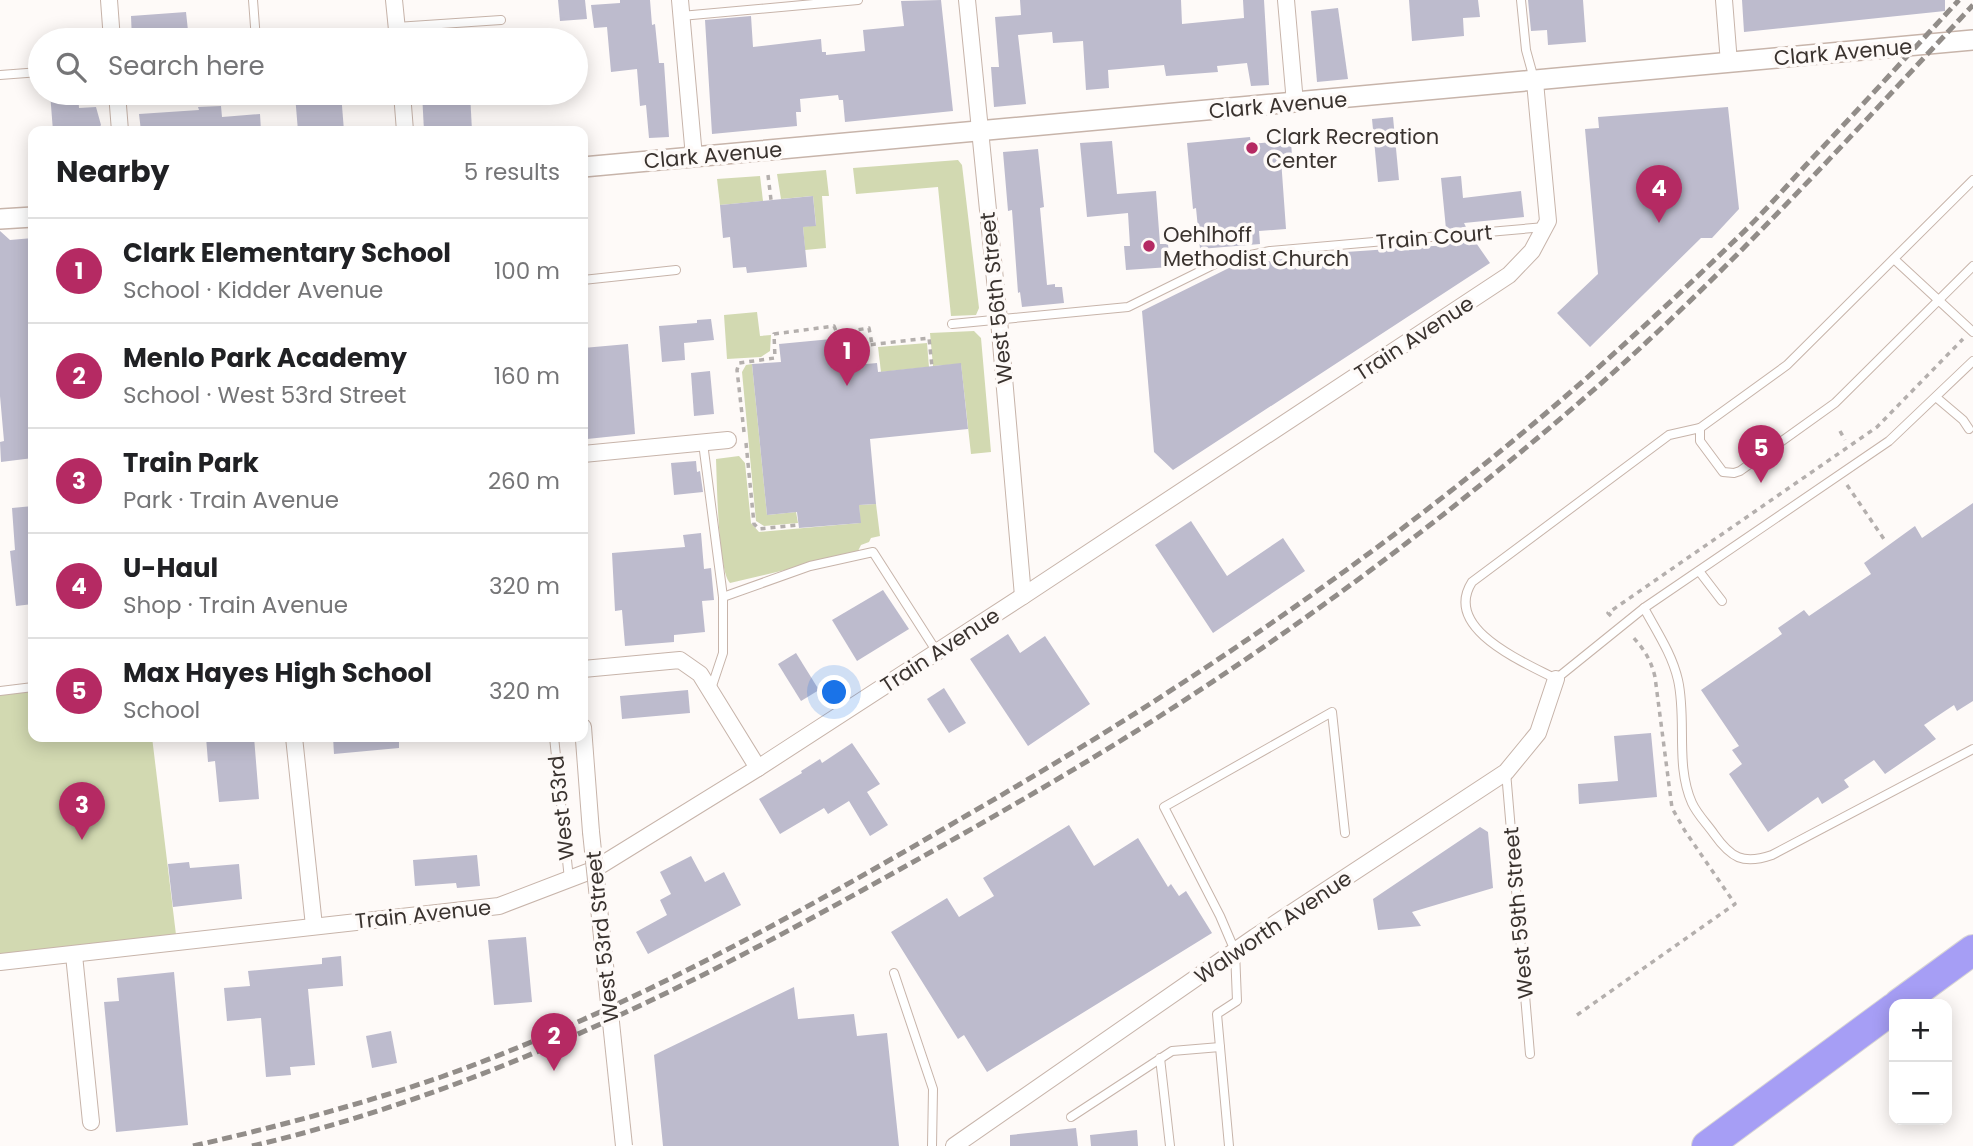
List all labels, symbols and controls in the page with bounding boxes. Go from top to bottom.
search box [28,28,588,105]
street label: Clark Avenue [1773,32,1913,72]
icon: search [52,48,90,86]
text: Search here [108,48,265,84]
street label: Clark Avenue [1208,85,1348,125]
place label: Clark Recreation Center [1266,122,1439,175]
street label: Clark Avenue [643,135,783,175]
marker: Clark Recreation Center [1244,140,1260,156]
text: Nearby [56,150,170,193]
text: 5 results [464,156,560,188]
pin: 4 [1636,165,1682,223]
street label: West 56th Street [973,211,1019,385]
street label: Train Court [1375,217,1493,257]
place label: Oehlhoff Methodist Church [1163,220,1349,273]
text: Clark Elementary School [123,235,451,271]
marker: Oehlhoff Methodist Church [1141,238,1157,254]
text: 1 [75,255,83,287]
text: 100 m [494,255,560,287]
text: School · Kidder Avenue [123,274,383,306]
street label: Train Avenue [1349,289,1479,387]
pin: 1 [824,328,870,386]
text: Menlo Park Academy [123,340,407,376]
text: 2 [72,360,86,392]
text: 160 m [494,360,560,392]
text: School · West 53rd Street [123,379,406,411]
pin: 5 [1738,425,1784,483]
text: Train Park [123,445,259,481]
text: 3 [72,465,86,497]
text: 260 m [488,465,560,497]
text: Park · Train Avenue [123,484,339,516]
text: U-Haul [123,550,218,586]
text: 4 [71,570,87,602]
text: 320 m [489,570,560,602]
text: Shop · Train Avenue [123,589,348,621]
street label: Train Avenue [875,601,1005,699]
text: Max Hayes High School [123,655,432,691]
text: 5 [72,675,86,707]
text: 320 m [489,675,560,707]
your location [817,675,851,709]
text: School [123,694,200,726]
street label: West 53rd [541,754,581,862]
pin: 3 [59,782,105,840]
street label: West 59th Street [1496,826,1540,1000]
street label: West 53rd Street [579,850,625,1024]
street label: Walworth Avenue [1189,864,1357,990]
street label: Train Avenue [354,892,492,936]
map controls [1889,999,1952,1125]
button: + [1889,999,1952,1062]
pin: 2 [531,1013,577,1071]
button: − [1889,1062,1952,1125]

